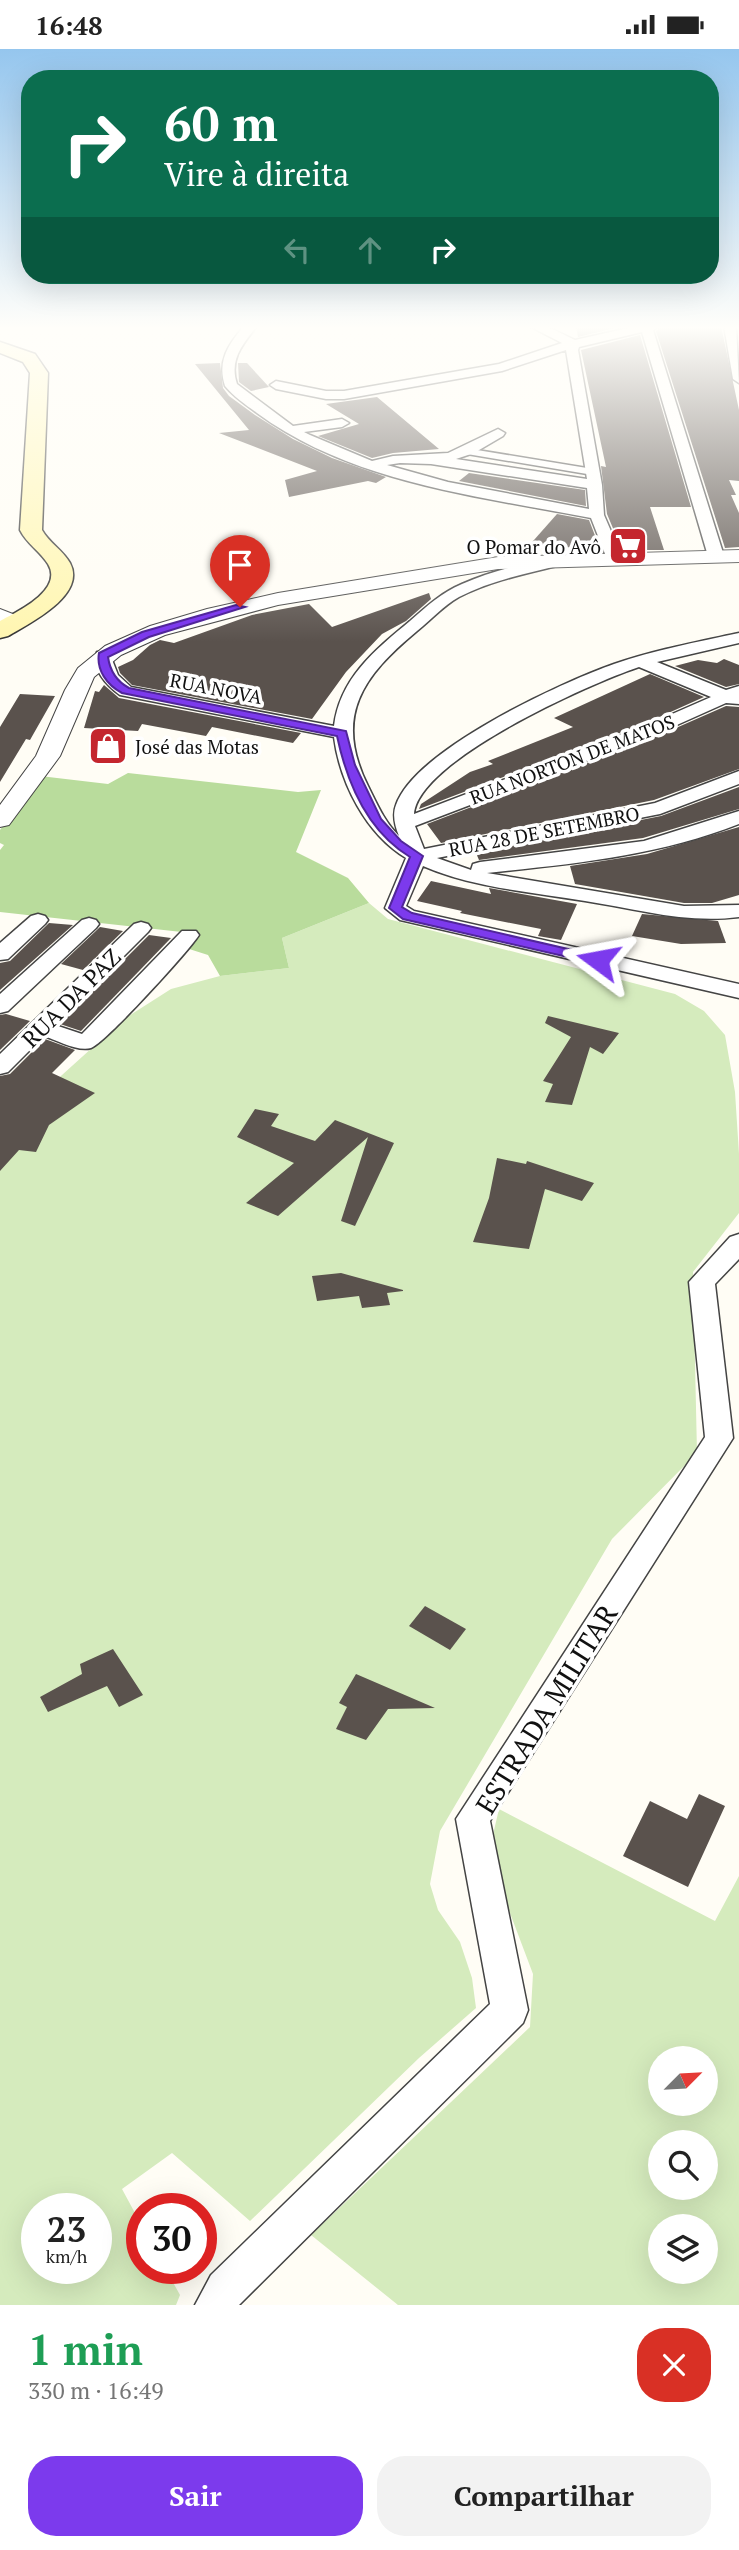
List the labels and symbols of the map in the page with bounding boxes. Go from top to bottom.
supermarket icon: O Pomar do Avô [607,525,649,567]
place label: O Pomar do Avô [466,534,601,559]
pin [210,535,270,607]
street label: RUA NOVA [168,667,264,709]
street label: RUA NORTON DE MATOS [466,708,678,810]
shop icon: José das Motas [87,725,129,767]
place label: José das Motas [135,734,259,759]
street label: RUA 28 DE SETEMBRO [446,800,642,862]
position arrow [561,923,635,997]
street label: RUA DA PAZ [15,942,127,1054]
street label: ESTRADA MILITAR [467,1597,626,1821]
north arrow [648,2046,718,2116]
speed limit sign: 30 [126,2193,217,2284]

